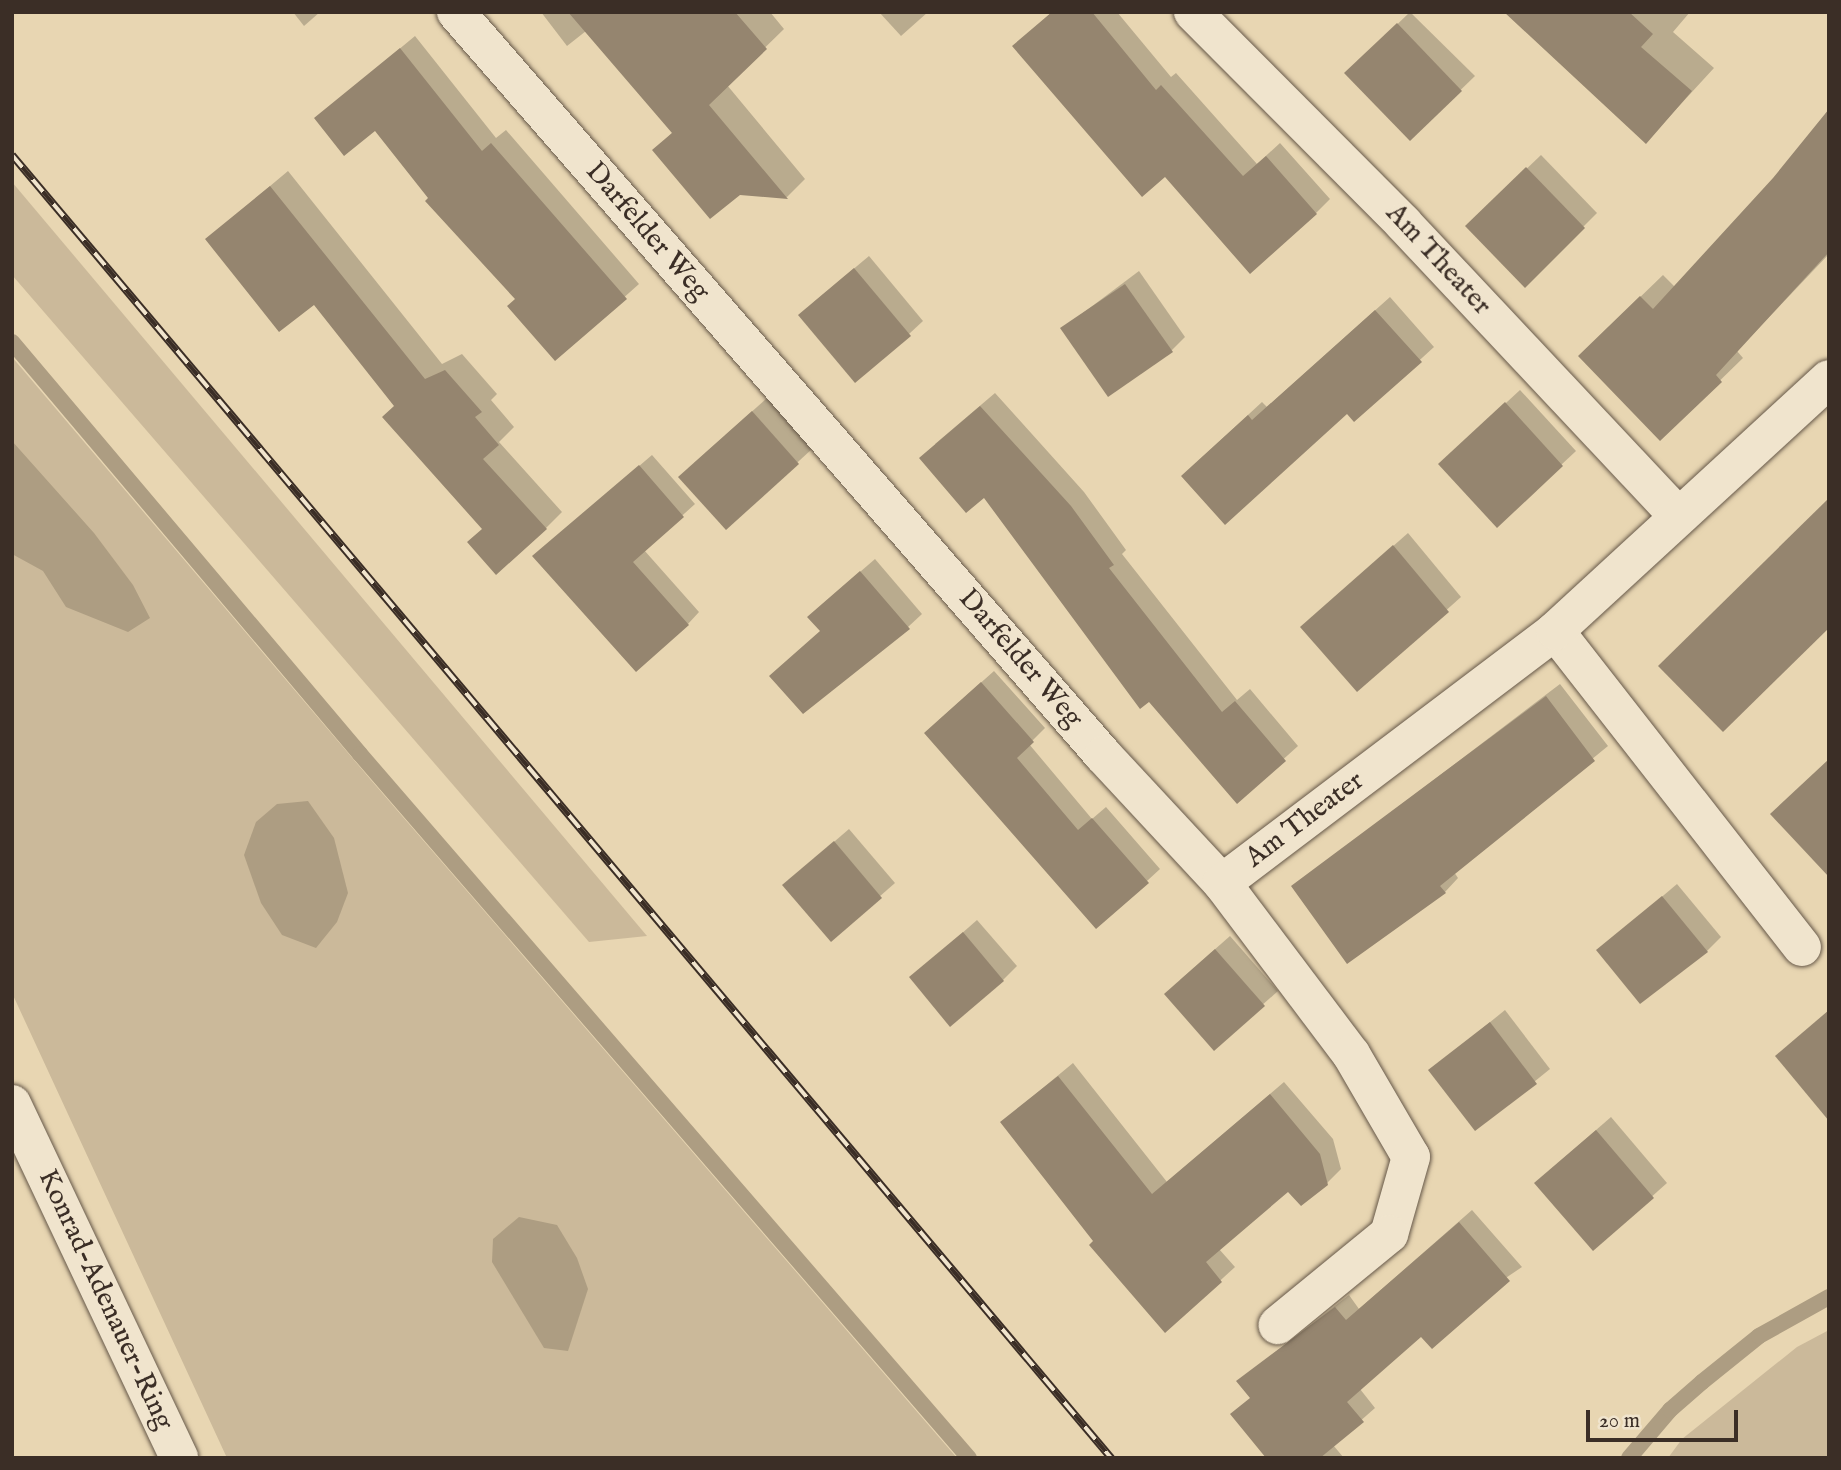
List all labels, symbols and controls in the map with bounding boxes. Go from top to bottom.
street label: Darfelder Weg [578,156,716,308]
street label: Am Theater [1378,197,1498,323]
street label: Darfelder Weg [951,583,1089,735]
street label: Am Theater [1239,765,1371,875]
street label: Konrad-Adenauer-Ring [30,1164,180,1436]
scale bar [1589,1396,1741,1440]
text: 20 m [1599,1408,1640,1435]

